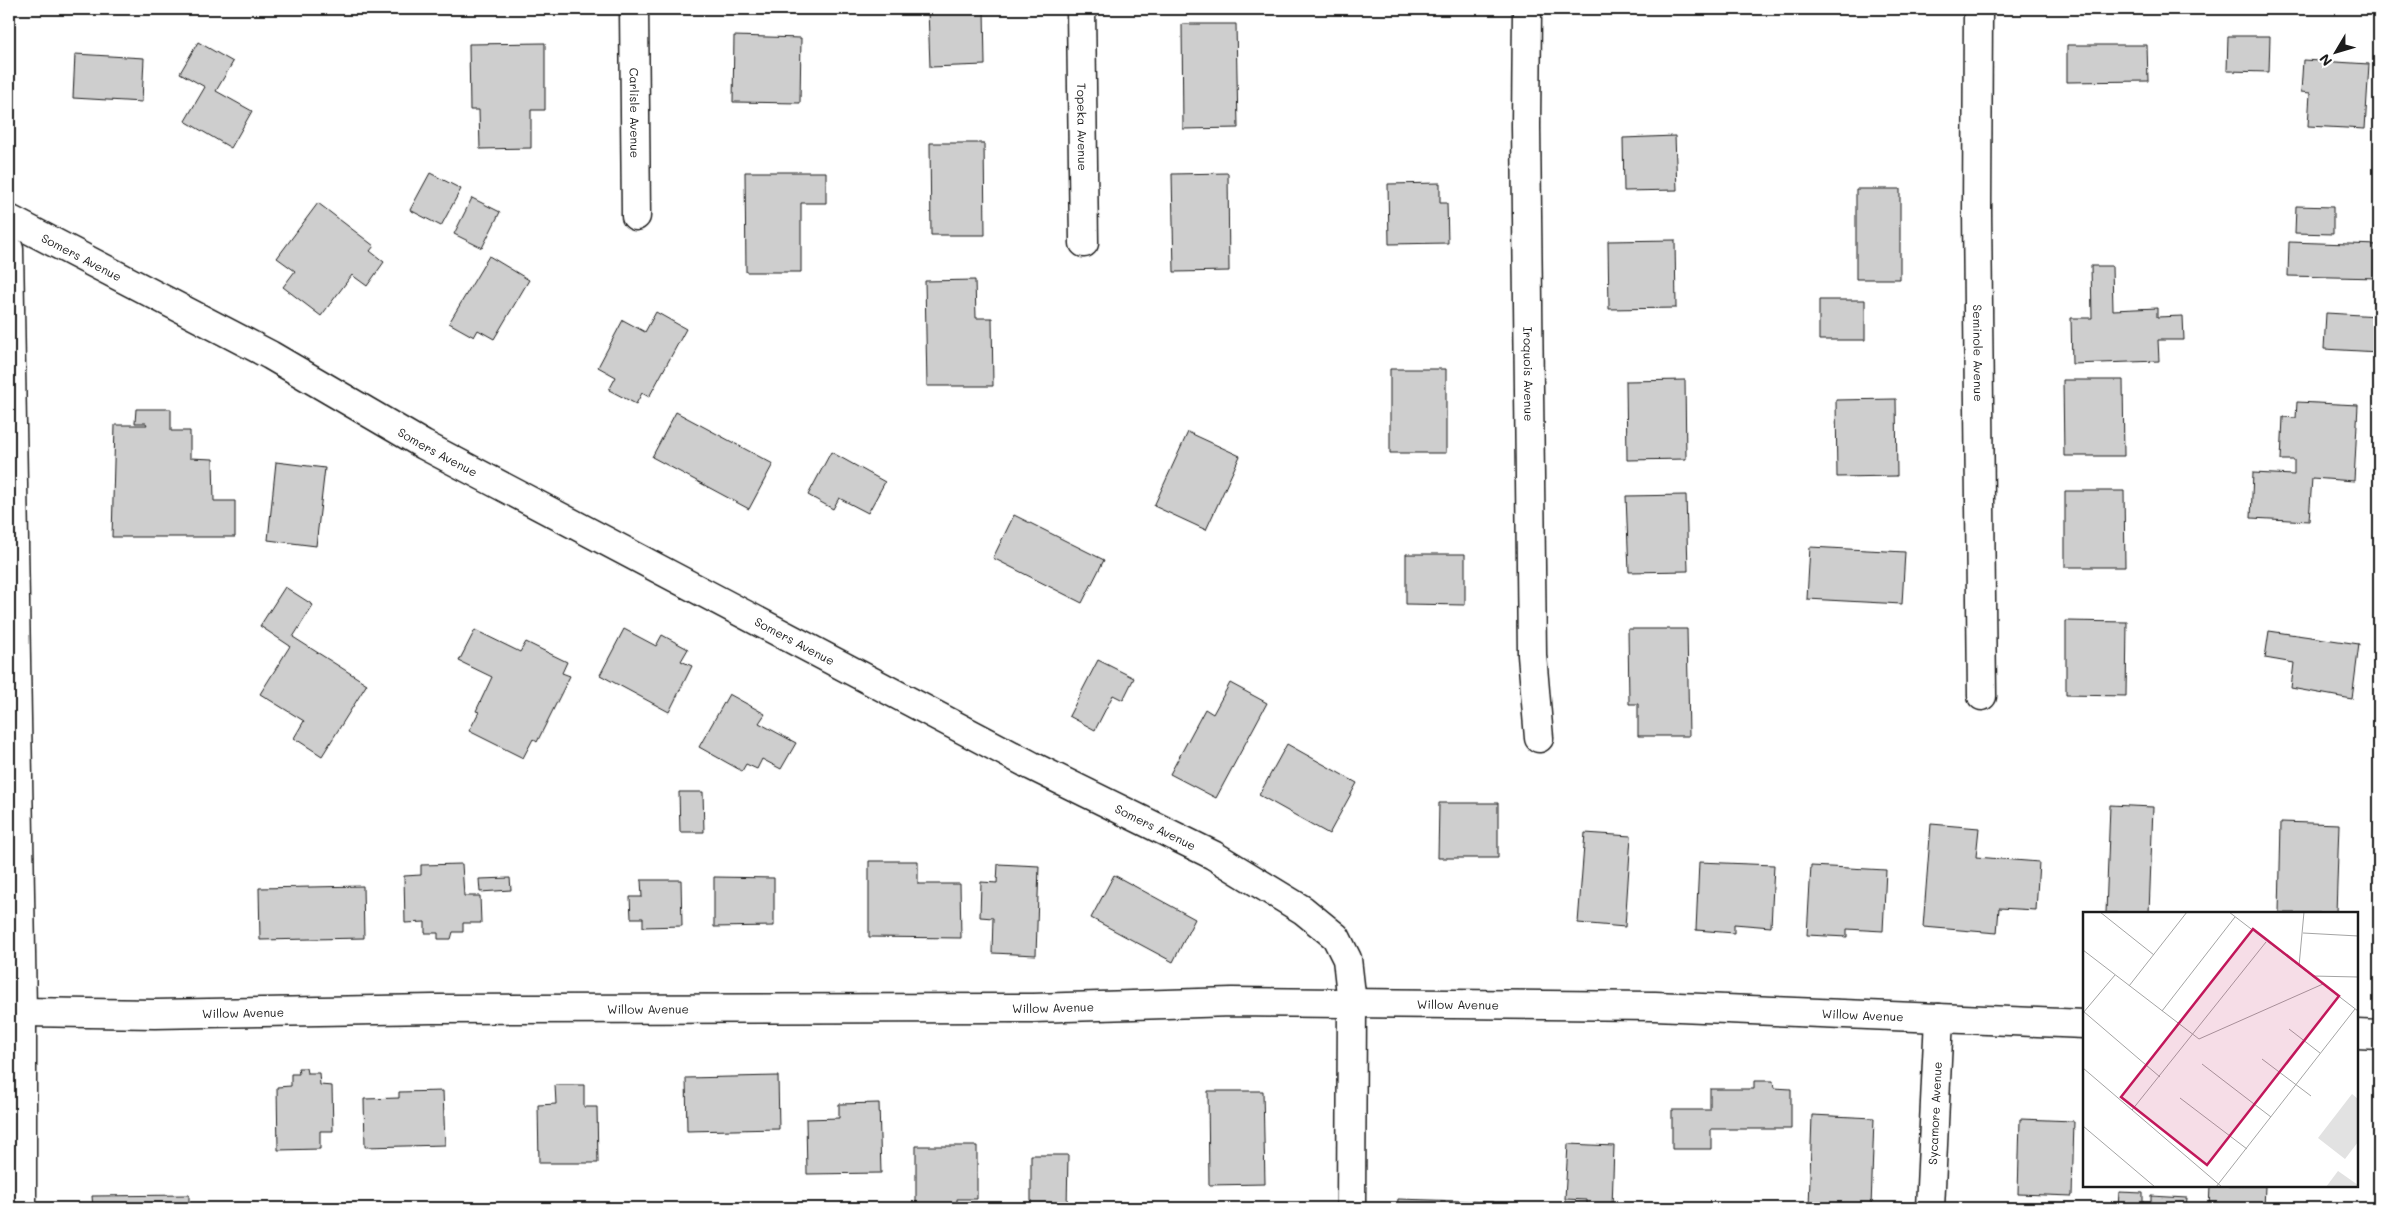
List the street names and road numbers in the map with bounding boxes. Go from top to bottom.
street label: Carlisle Avenue [627,68,643,158]
street label: Topeka Avenue [1074,83,1091,171]
street label: Somers Avenue [39,229,125,284]
street label: Seminole Avenue [1970,304,1987,402]
street label: Iroquois Avenue [1520,327,1537,421]
street label: Somers Avenue [395,424,480,480]
street label: Somers Avenue [752,613,838,668]
street label: Somers Avenue [1113,800,1199,853]
street label: Willow Avenue [1417,996,1499,1013]
street label: Willow Avenue [1012,998,1094,1016]
street label: Willow Avenue [607,1001,689,1017]
street label: Willow Avenue [202,1004,284,1021]
street label: Willow Avenue [1821,1005,1904,1024]
street label: Sycamore Avenue [1924,1061,1945,1165]

